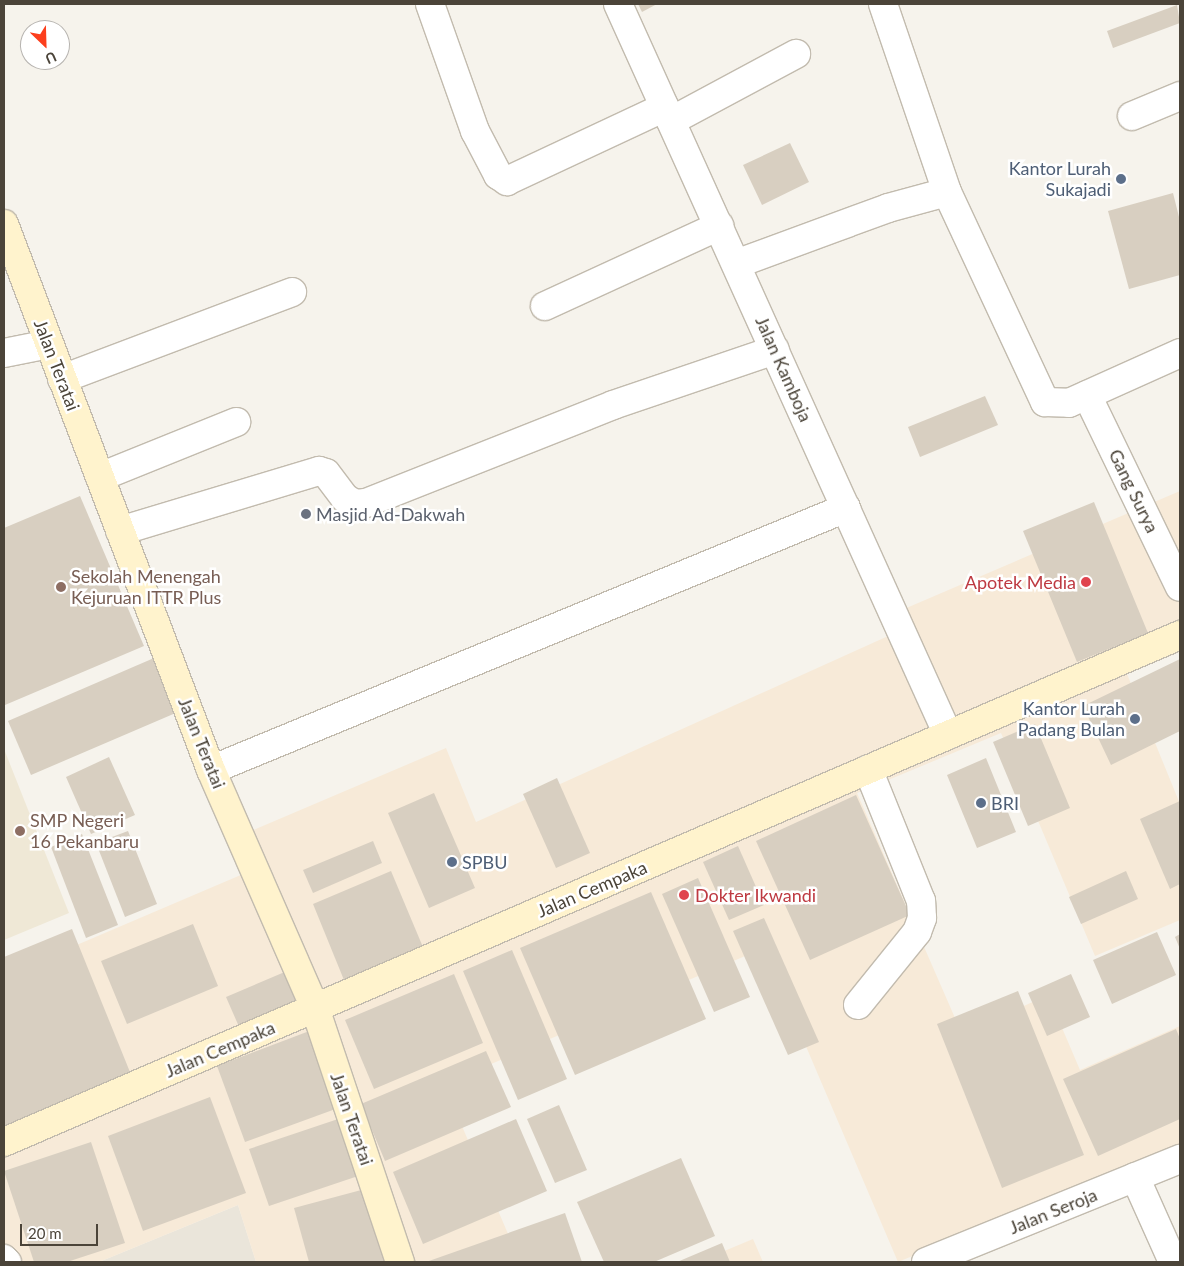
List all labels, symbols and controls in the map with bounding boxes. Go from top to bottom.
north arrow [20,20,70,70]
text: U [43,48,59,68]
place label: Kantor Lurah Sukajadi [1008,158,1111,200]
marker: Kantor Lurah Sukajadi [1115,173,1127,185]
street label: Jalan Kamboja [751,313,817,425]
street label: Jalan Teratai [30,316,84,414]
street label: Gang Surya [1105,446,1163,536]
place label: Masjid Ad-Dakwah [316,503,466,525]
marker: Masjid Ad-Dakwah [300,508,312,520]
place label: Sekolah Menengah Kejuruan ITTR Plus [71,566,221,608]
place label: Apotek Media [965,571,1076,593]
marker: Apotek Media [1080,576,1092,588]
marker: Sekolah Menengah Kejuruan ITTR Plus [55,581,67,593]
street label: Jalan Teratai [174,694,230,792]
place label: Kantor Lurah Padang Bulan [1018,698,1125,741]
marker: Kantor Lurah Padang Bulan [1129,713,1141,725]
place label: BRI [991,792,1019,814]
marker: BRI [975,797,987,809]
place label: SMP Negeri 16 Pekanbaru [30,810,139,852]
marker: SMP Negeri 16 Pekanbaru [14,825,26,837]
place label: SPBU [462,851,507,873]
marker: SPBU [446,856,458,868]
street label: Jalan Cempaka [534,856,650,922]
place label: Dokter Ikwandi [695,884,816,906]
marker: Dokter Ikwandi [677,888,691,902]
street label: Jalan Cempaka [162,1016,278,1082]
street label: Jalan Teratai [326,1070,378,1168]
street label: Jalan Seroja [1006,1184,1100,1238]
scale bar [22,1214,100,1246]
text: 20 m [28,1224,62,1242]

